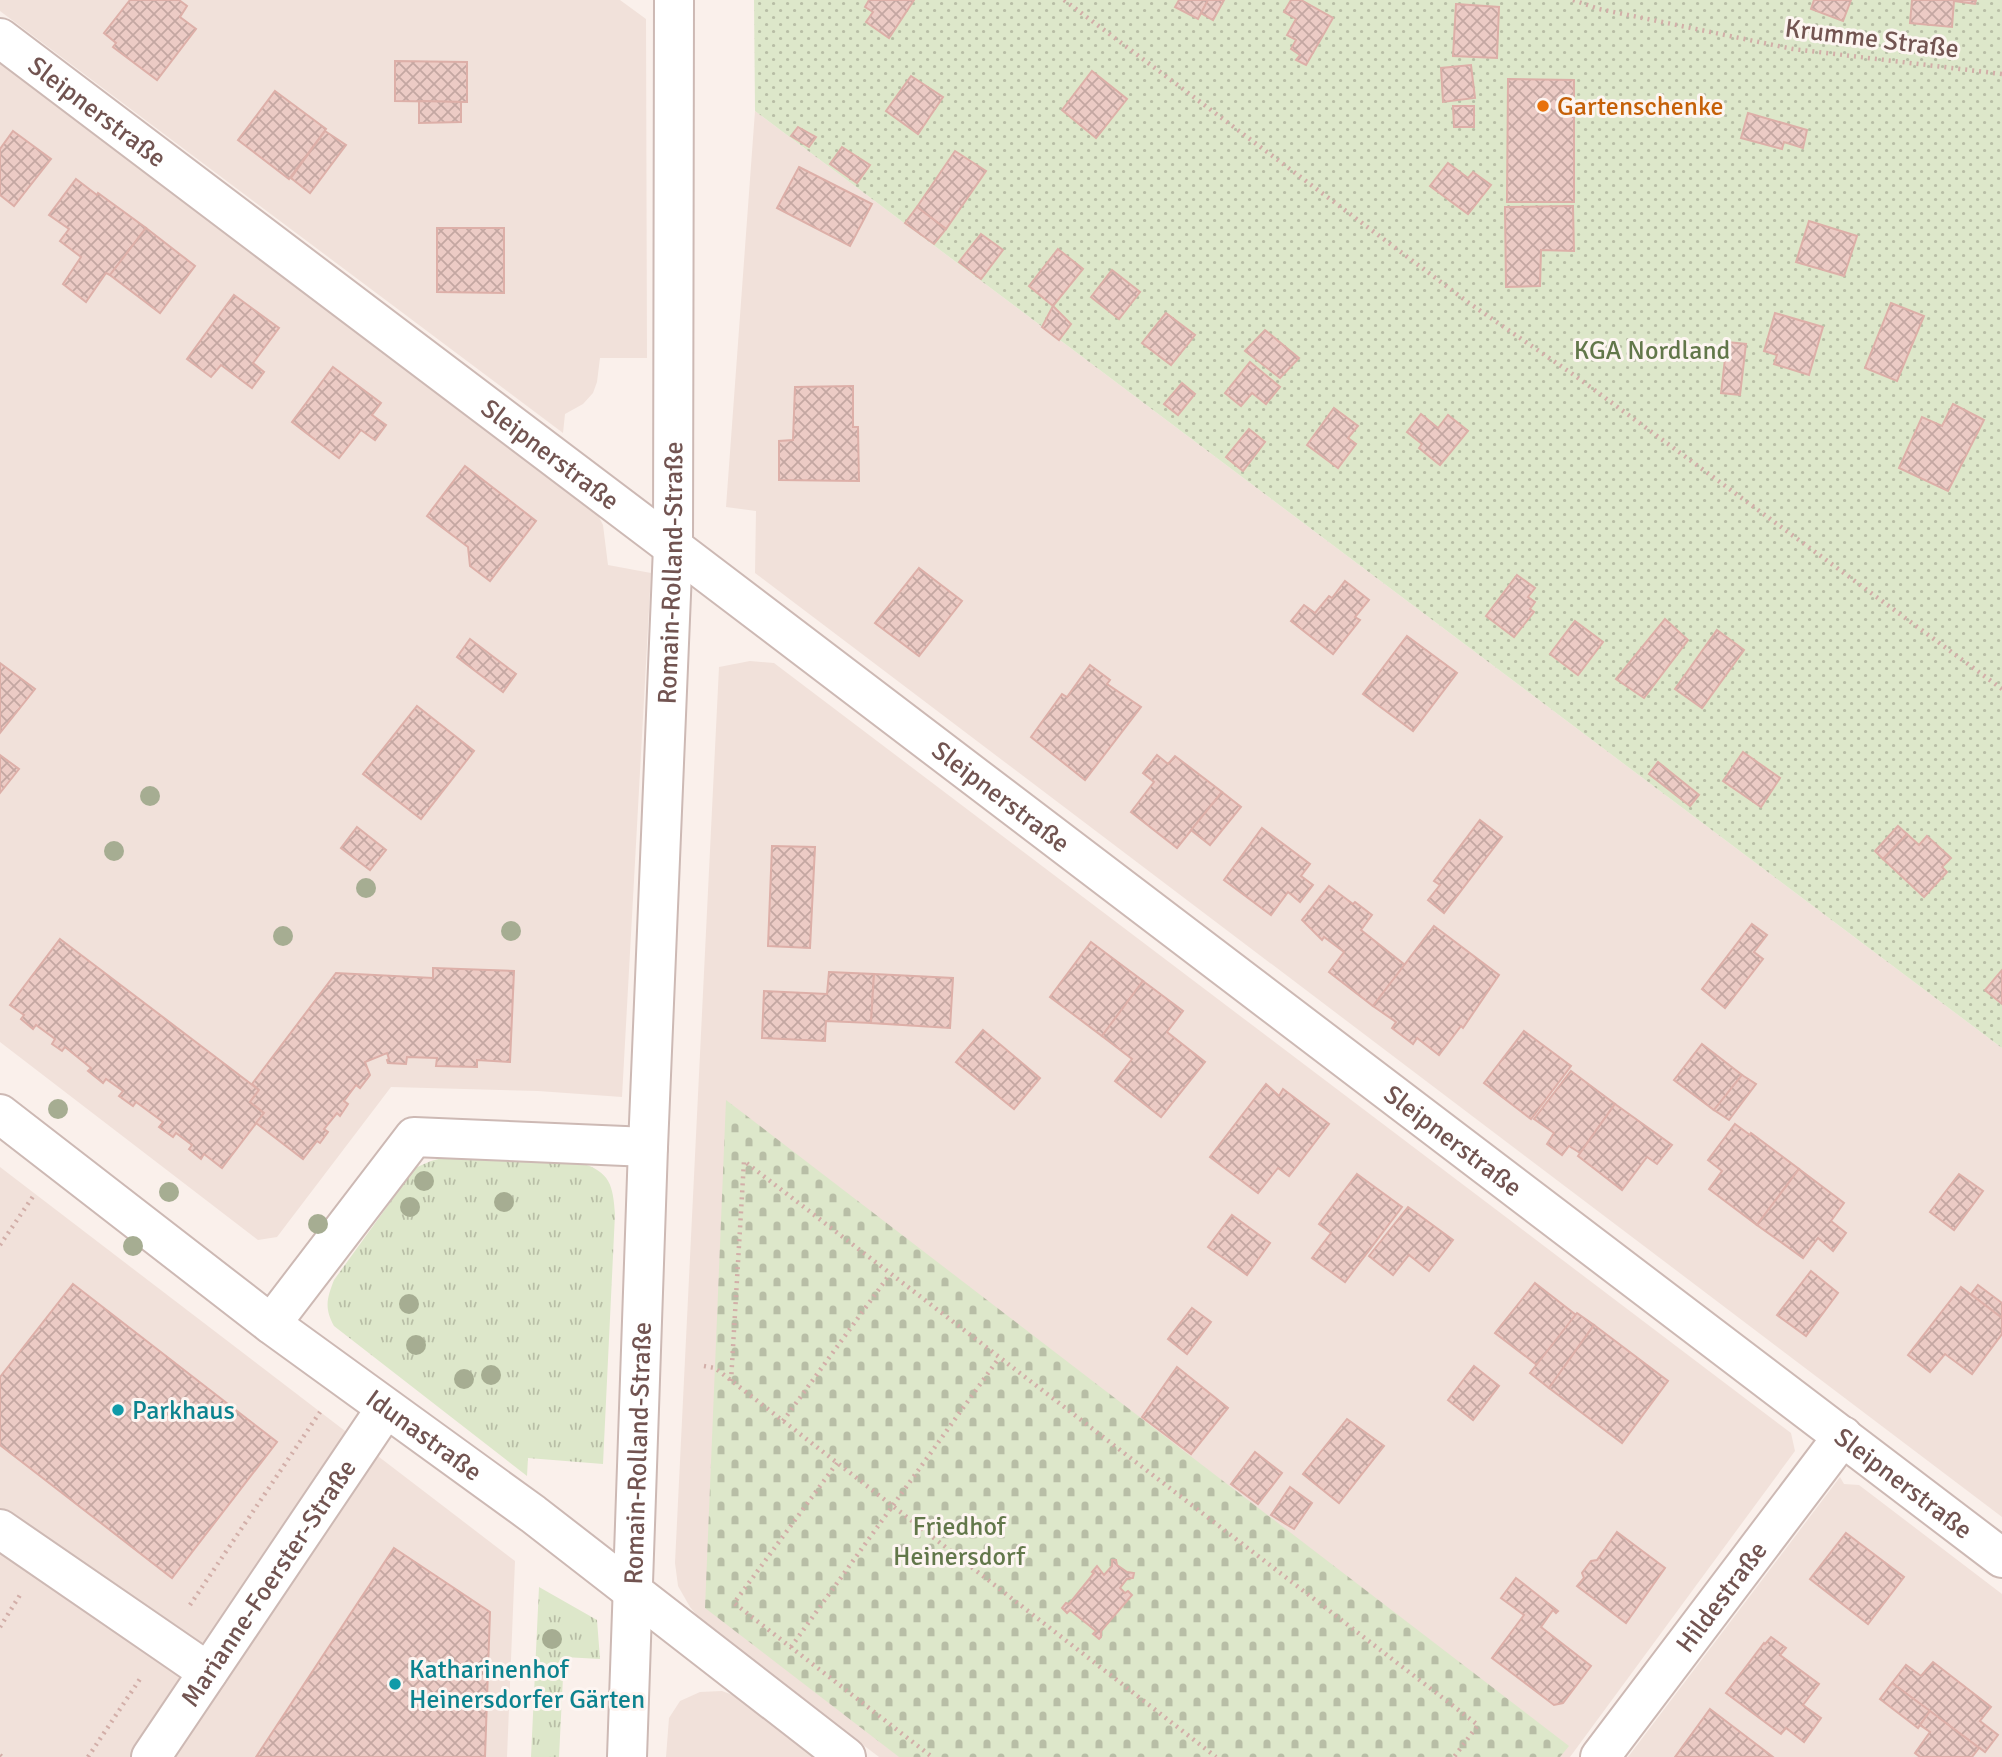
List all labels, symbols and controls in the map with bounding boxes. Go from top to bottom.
street label: Krumme Straße [1783,12,1961,66]
street label: Sleipnerstraße [21,50,172,175]
place label: Gartenschenke [1557,91,1724,123]
marker: Gartenschenke [1535,98,1551,114]
park label: KGA Nordland [1574,335,1730,367]
street label: Sleipnerstraße [474,393,625,518]
street label: Romain-Rolland-Straße [651,441,690,705]
street label: Sleipnerstraße [925,735,1076,860]
street label: Sleipnerstraße [1377,1079,1528,1204]
street label: Romain-Rolland-Straße [618,1321,659,1585]
street label: Idunastraße [359,1383,488,1489]
place label: Parkhaus [132,1395,235,1427]
marker: Parkhaus [110,1402,126,1418]
street label: Sleipnerstraße [1828,1421,1978,1547]
street label: Marianne-Foerster-Straße [174,1454,364,1713]
park label: Friedhof Heinersdorf [893,1511,1026,1573]
street label: Hildestraße [1670,1535,1774,1659]
place label: Katharinenhof Heinersdorfer Gärten [409,1654,645,1716]
marker: Katharinenhof Heinersdorfer Gärten [387,1676,403,1692]

